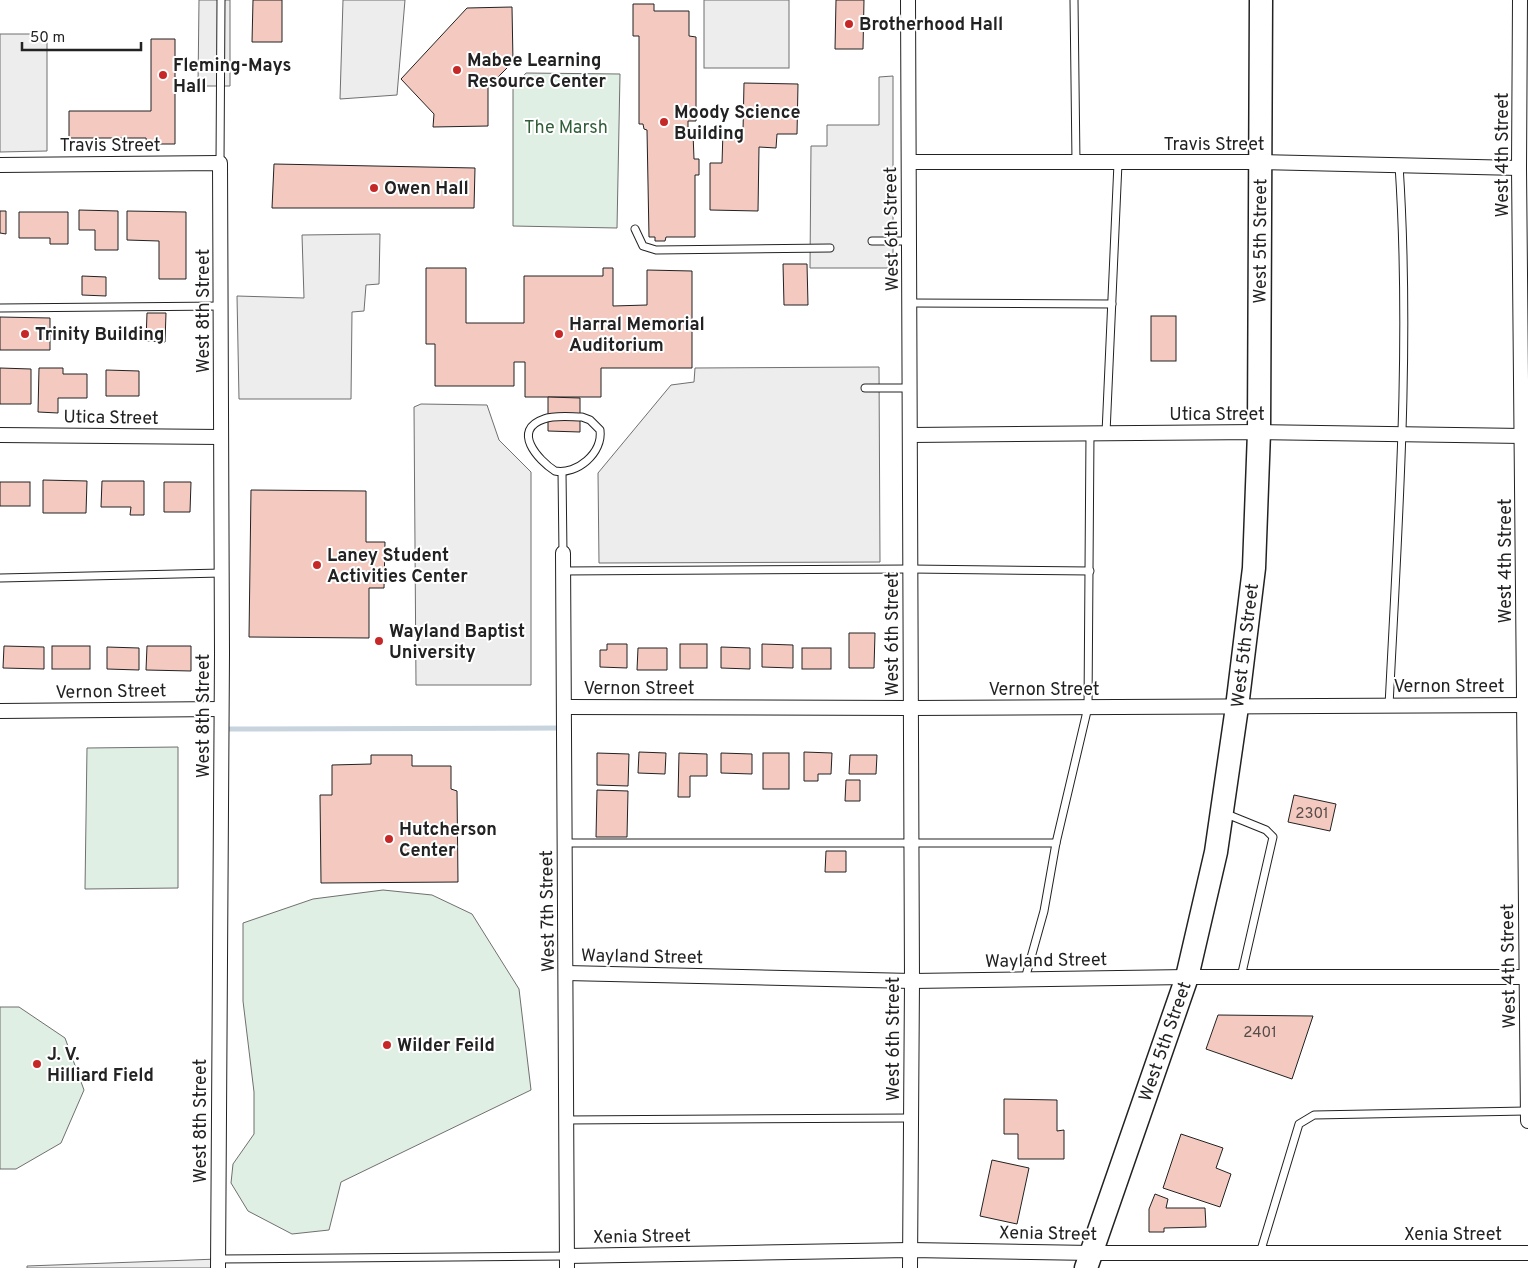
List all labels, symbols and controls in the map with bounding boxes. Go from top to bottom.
place label: Brotherhood Hall [859,14,1003,37]
marker: Brotherhood Hall [843,18,855,30]
scale bar [22,20,141,52]
text: 50 m [30,29,65,48]
place label: Mabee Learning Resource Center [467,50,607,94]
place label: Fleming-Mays Hall [173,55,291,99]
marker: Mabee Learning Resource Center [451,64,463,76]
marker: Fleming-Mays Hall [157,69,169,81]
street label: West 4th Street [1492,92,1515,218]
place label: Moody Science Building [674,102,800,146]
marker: Moody Science Building [658,116,670,128]
park label: The Marsh [524,117,608,140]
street label: Travis Street [1163,134,1265,157]
street label: Travis Street [59,135,161,158]
street label: West 6th Street [880,166,905,292]
place label: Owen Hall [384,178,469,201]
street label: West 5th Street [1250,178,1273,304]
marker: Owen Hall [368,182,380,194]
street label: West 8th Street [193,249,216,373]
place label: Harral Memorial Auditorium [569,314,705,358]
place label: Trinity Building [35,324,164,347]
marker: Trinity Building [19,328,31,340]
marker: Harral Memorial Auditorium [553,328,565,340]
street label: Utica Street [1169,404,1265,427]
street label: Utica Street [63,406,159,431]
street label: West 4th Street [1495,498,1518,624]
place label: Laney Student Activities Center [327,545,468,589]
marker: Laney Student Activities Center [311,559,323,571]
street label: West 6th Street [882,572,905,696]
street label: West 5th Street [1227,582,1265,709]
place label: Wayland Baptist University [389,621,525,665]
marker: Wayland Baptist University [373,635,385,647]
street label: West 8th Street [193,654,216,778]
street label: Vernon Street [1393,676,1505,699]
street label: Vernon Street [583,678,695,701]
street label: Vernon Street [988,679,1100,702]
street label: Vernon Street [55,680,167,705]
house number: 2301 [1295,805,1329,824]
place label: Hutcherson Center [399,819,497,863]
marker: Hutcherson Center [383,833,395,845]
street label: West 7th Street [536,850,561,972]
street label: West 4th Street [1497,903,1522,1029]
street label: Wayland Street [581,945,703,970]
street label: Wayland Street [985,949,1107,974]
street label: West 6th Street [883,977,906,1101]
street label: West 5th Street [1135,979,1198,1105]
house number: 2401 [1243,1024,1277,1043]
place label: Wilder Feild [397,1035,495,1058]
marker: Wilder Feild [381,1039,393,1051]
place label: J. V. Hilliard Field [47,1044,154,1088]
marker: J. V. Hilliard Field [31,1058,43,1070]
street label: West 8th Street [190,1059,213,1183]
street label: Xenia Street [999,1222,1097,1247]
street label: Xenia Street [1404,1224,1502,1247]
street label: Xenia Street [593,1225,691,1250]

